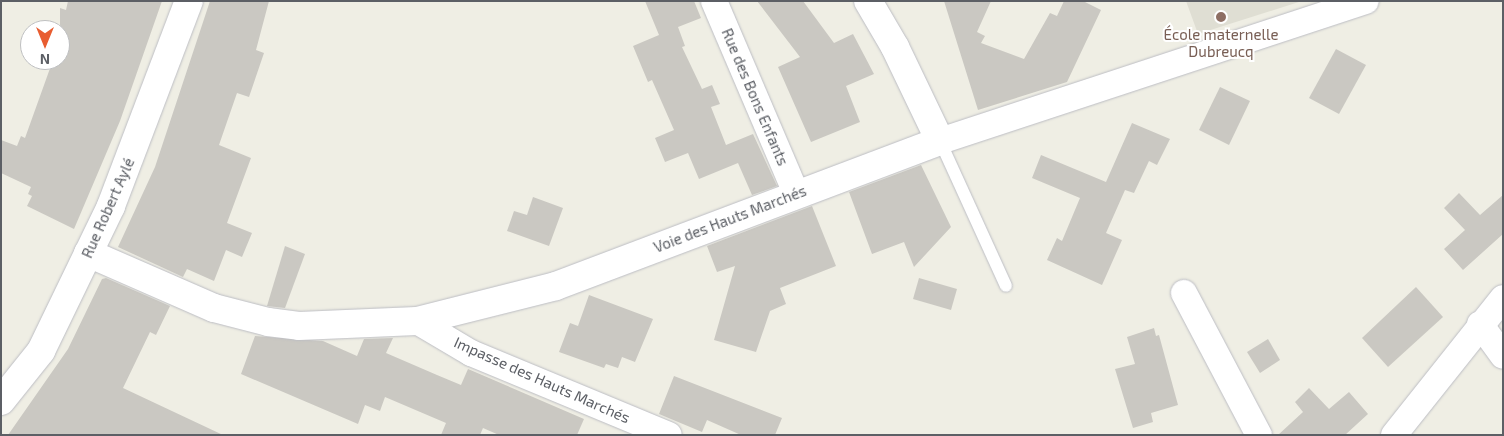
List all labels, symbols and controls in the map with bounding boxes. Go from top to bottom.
marker: École maternelle Dubreucq [1215,11,1227,23]
north arrow [20,20,70,70]
place label: École maternelle Dubreucq [1164,25,1278,60]
street label: Rue des Bons Enfants [718,26,792,168]
text: N [40,51,50,68]
street label: Rue Robert Aylé [78,155,138,261]
street label: Voie des Hauts Marchés [651,182,809,256]
street label: Impasse des Hauts Marchés [451,333,633,427]

